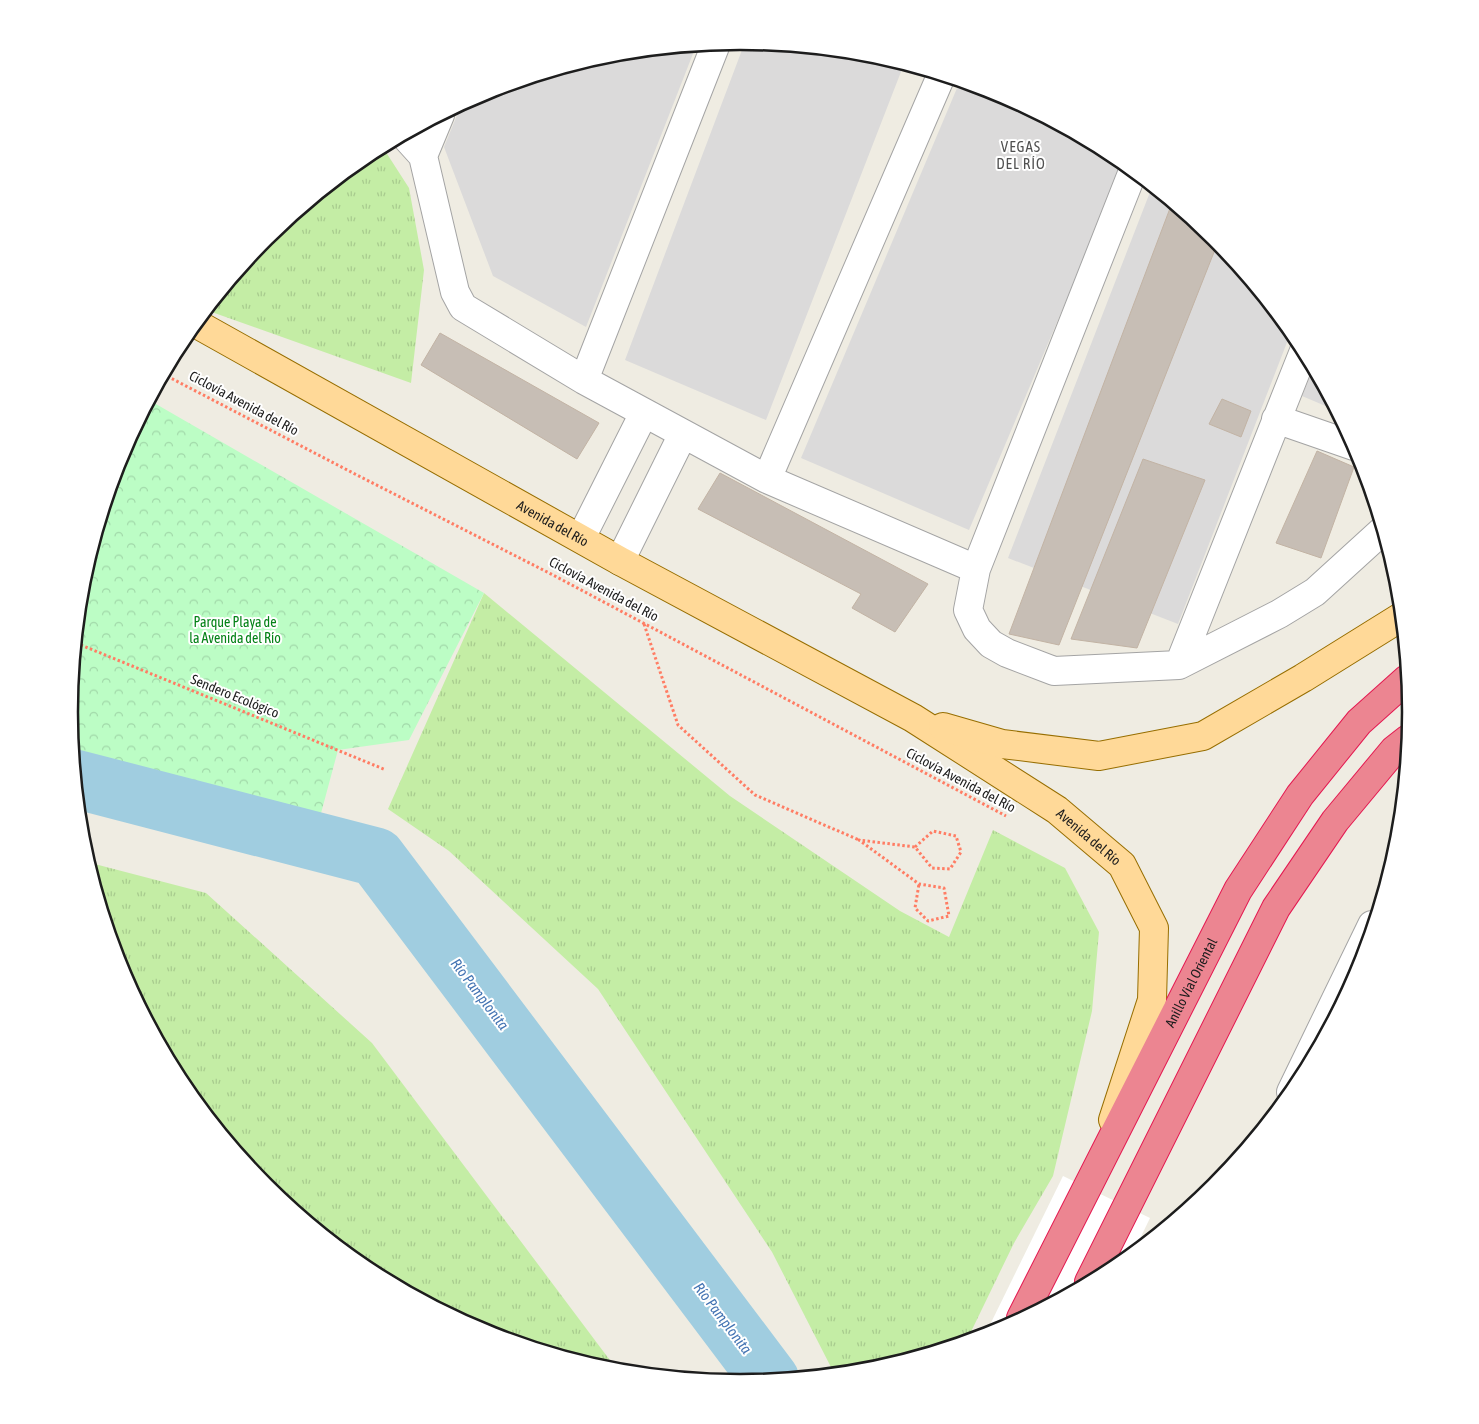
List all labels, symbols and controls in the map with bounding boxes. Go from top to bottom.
district label: VEGAS DEL RÍO [996,138,1046,172]
street label: Ciclovía Avenida del Río [187,367,301,439]
street label: Avenida del Río [514,497,591,550]
street label: Ciclovía Avenida del Río [547,553,661,625]
park label: Parque Playa de la Avenida del Río [189,614,281,646]
street label: Sendero Ecológico [189,671,281,721]
street label: Ciclovía Avenida del Río [904,744,1018,816]
street label: Avenida del Río [1053,805,1124,869]
street label: Anillo Vial Oriental [1162,935,1220,1030]
water label: Río Pamplonita [448,955,512,1033]
water label: Río Pamplonita [691,1279,755,1357]

